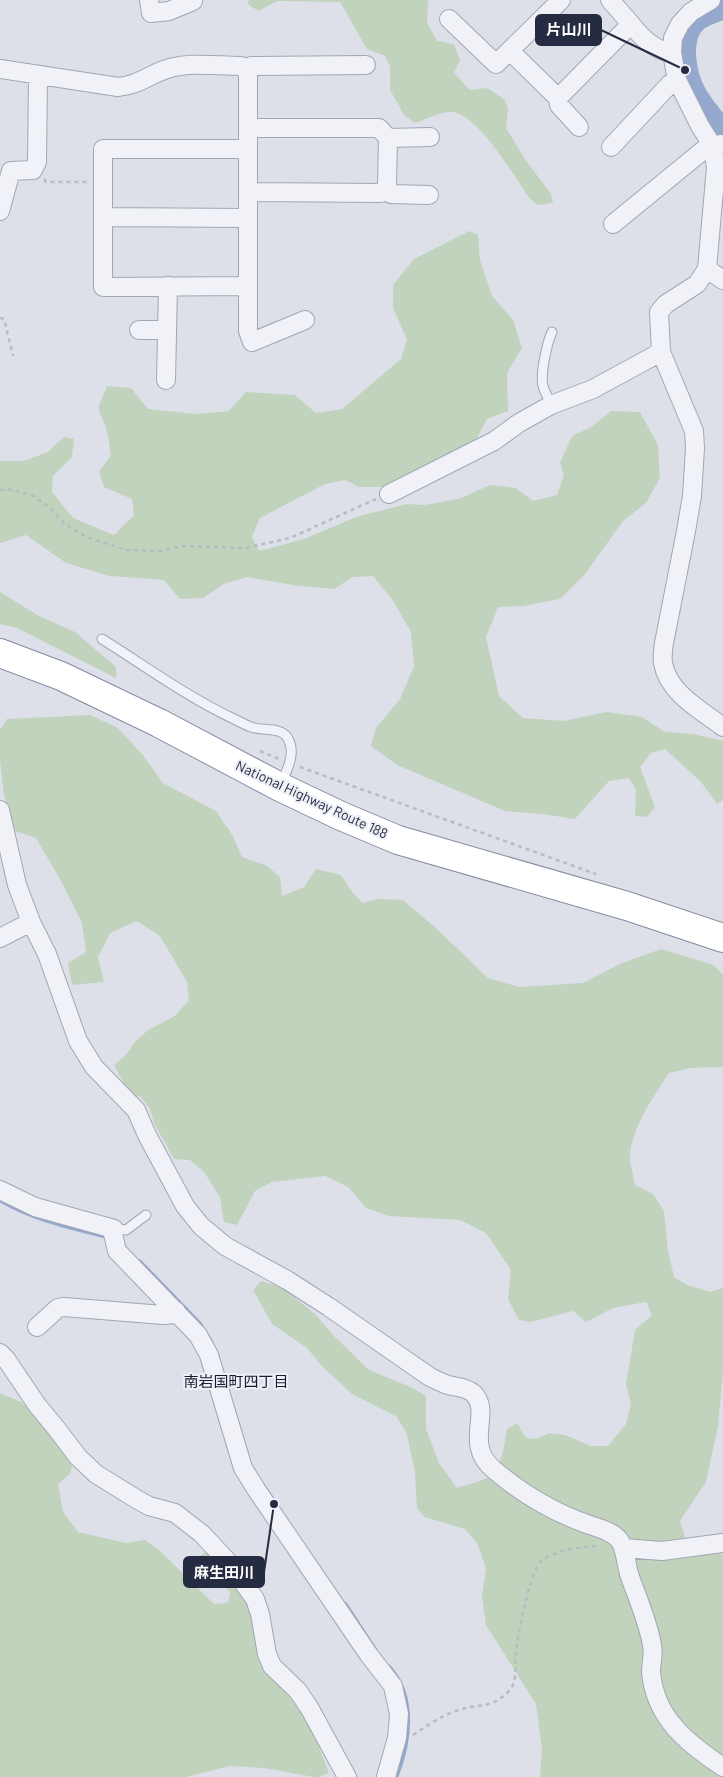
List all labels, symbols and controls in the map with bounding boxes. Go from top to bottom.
callout: 片山川 [536,15,601,45]
text: 片山川 [546,20,592,38]
street label: National Highway Route 188 [233,756,391,842]
district label: 南岩国町四丁目 [183,1372,289,1390]
callout: 麻生田川 [184,1557,264,1587]
text: 麻生田川 [194,1563,254,1581]

